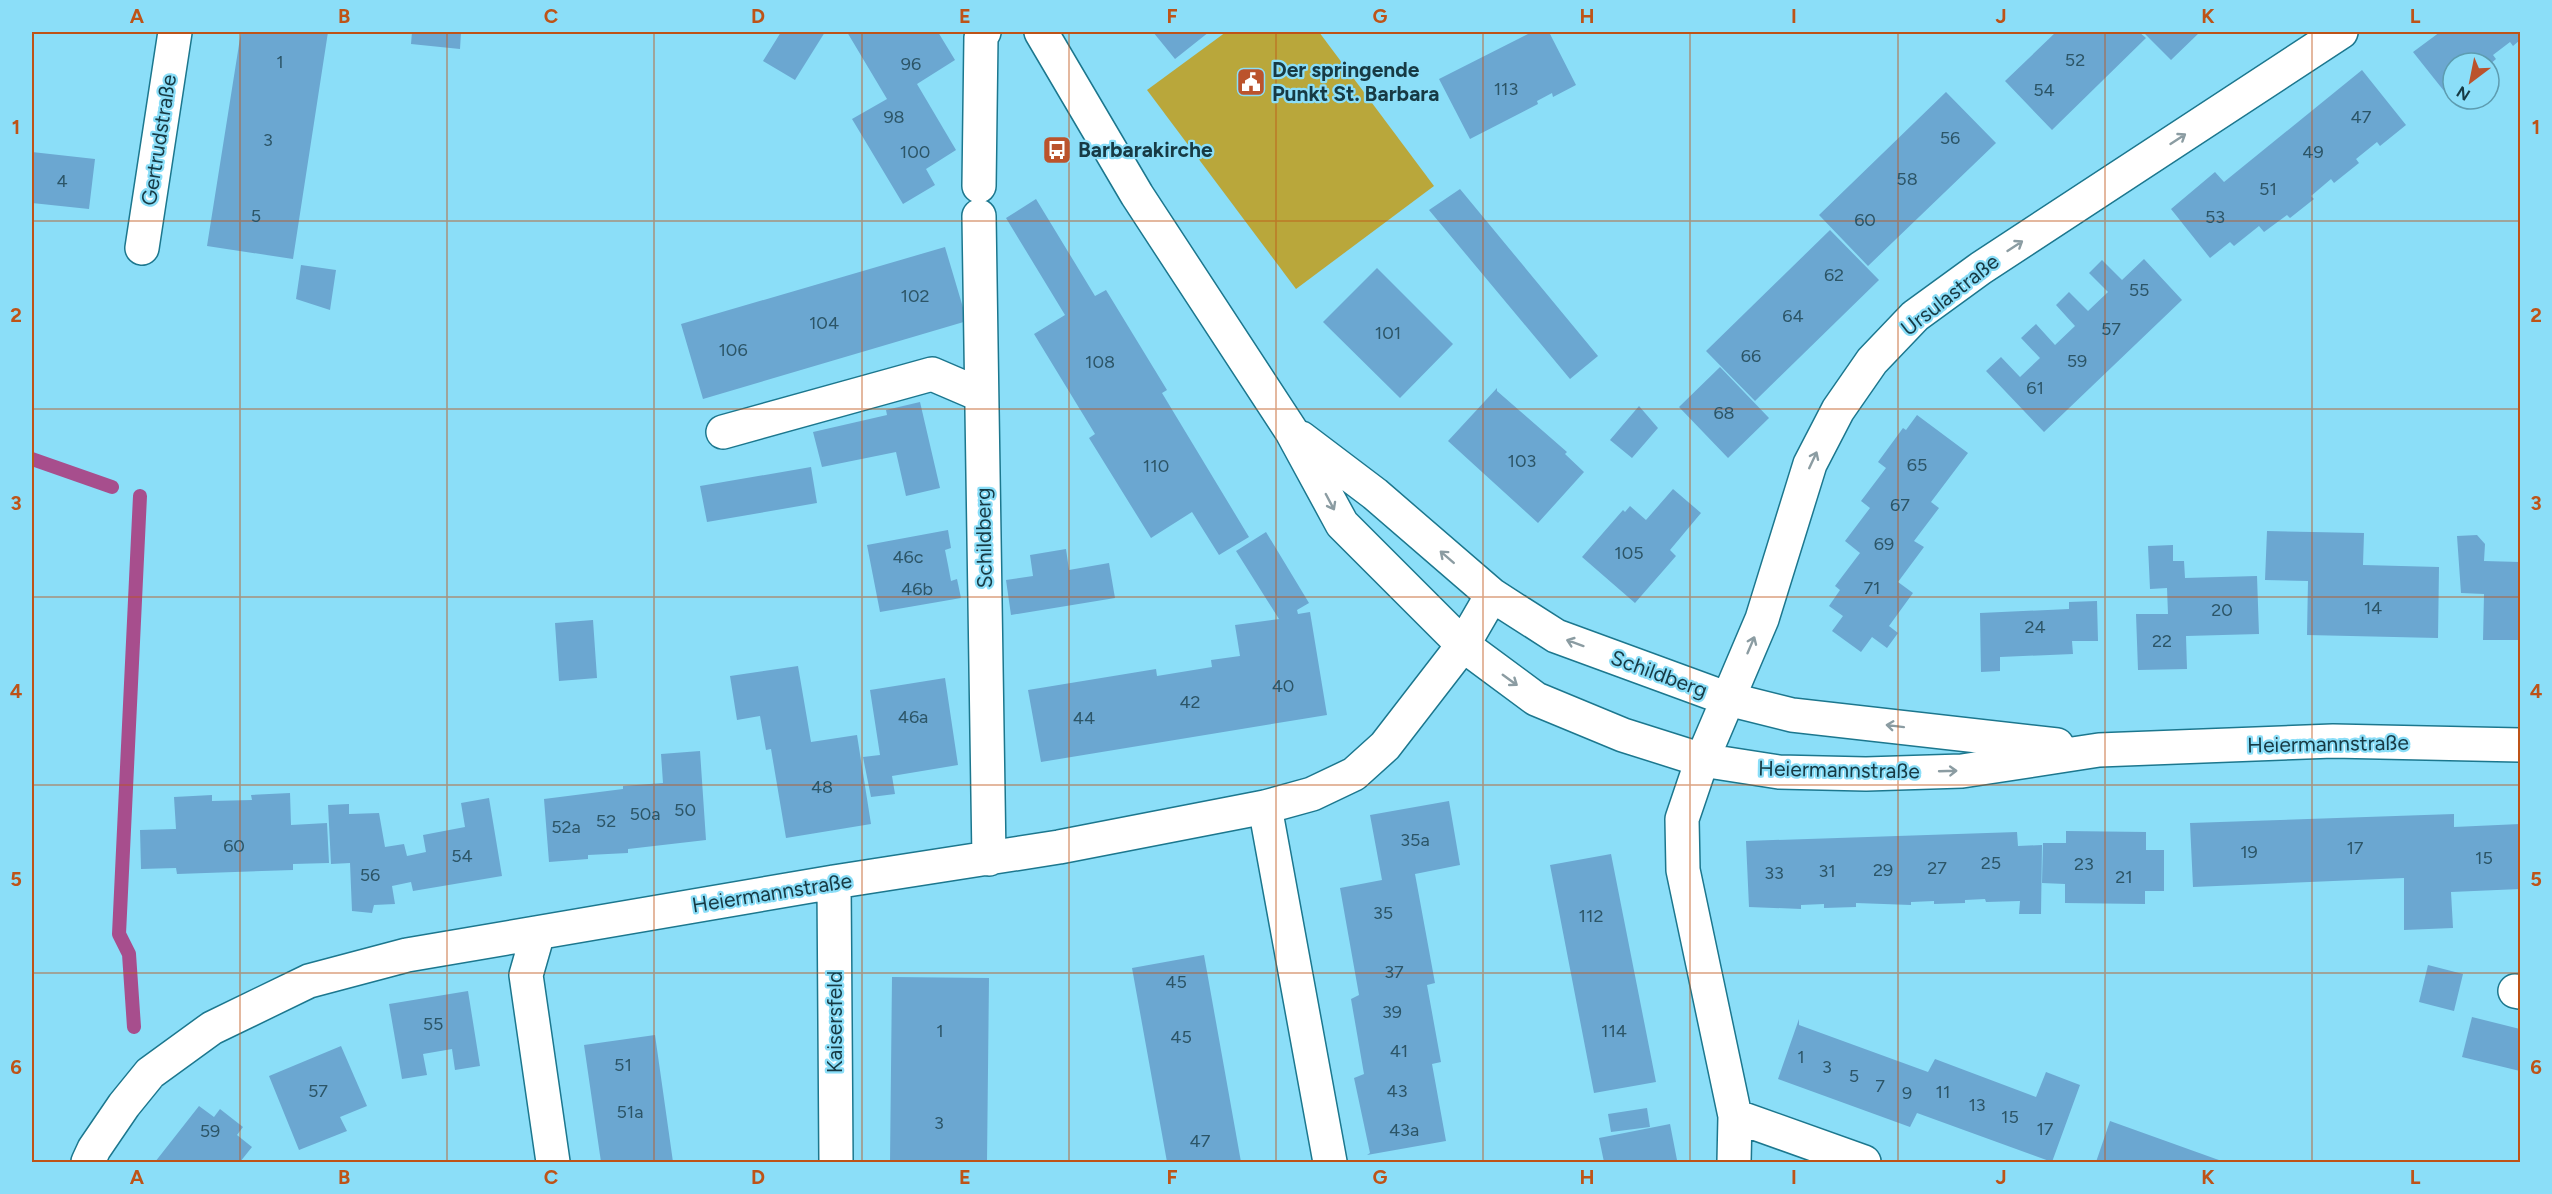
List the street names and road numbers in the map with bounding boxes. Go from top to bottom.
street label: Gertrudstraße [136,73,181,207]
street label: Ursulastraße [1896,249,2004,341]
street label: Schildberg [970,487,997,589]
street label: Schildberg [1607,645,1711,703]
street label: Heiermannstraße [2247,730,2409,757]
street label: Heiermannstraße [1758,756,1920,783]
street label: Heiermannstraße [690,868,854,917]
street label: Kaisersfeld [822,971,847,1073]

